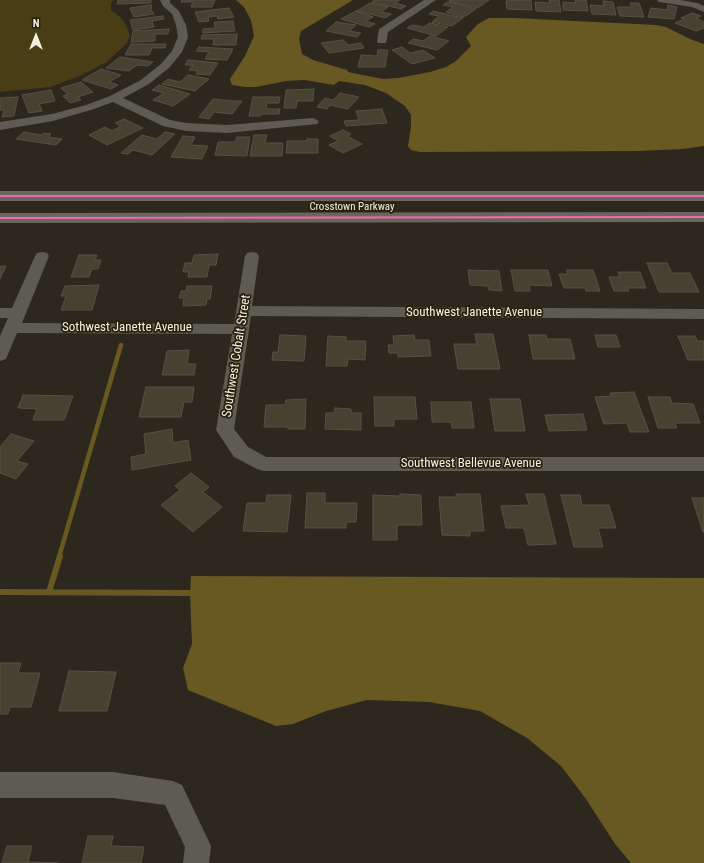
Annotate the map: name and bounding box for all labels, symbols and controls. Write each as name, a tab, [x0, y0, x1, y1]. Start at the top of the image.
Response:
north arrow	[16, 16, 56, 56]
text: N	[33, 17, 39, 30]
street label: Crosstown Parkway	[309, 200, 395, 214]
street label: Southwest Cobalt Street	[220, 294, 254, 418]
street label: Southwest Janette Avenue	[406, 305, 542, 321]
street label: Sothwest Janette Avenue	[62, 320, 192, 336]
street label: Southwest Bellevue Avenue	[401, 456, 541, 472]

